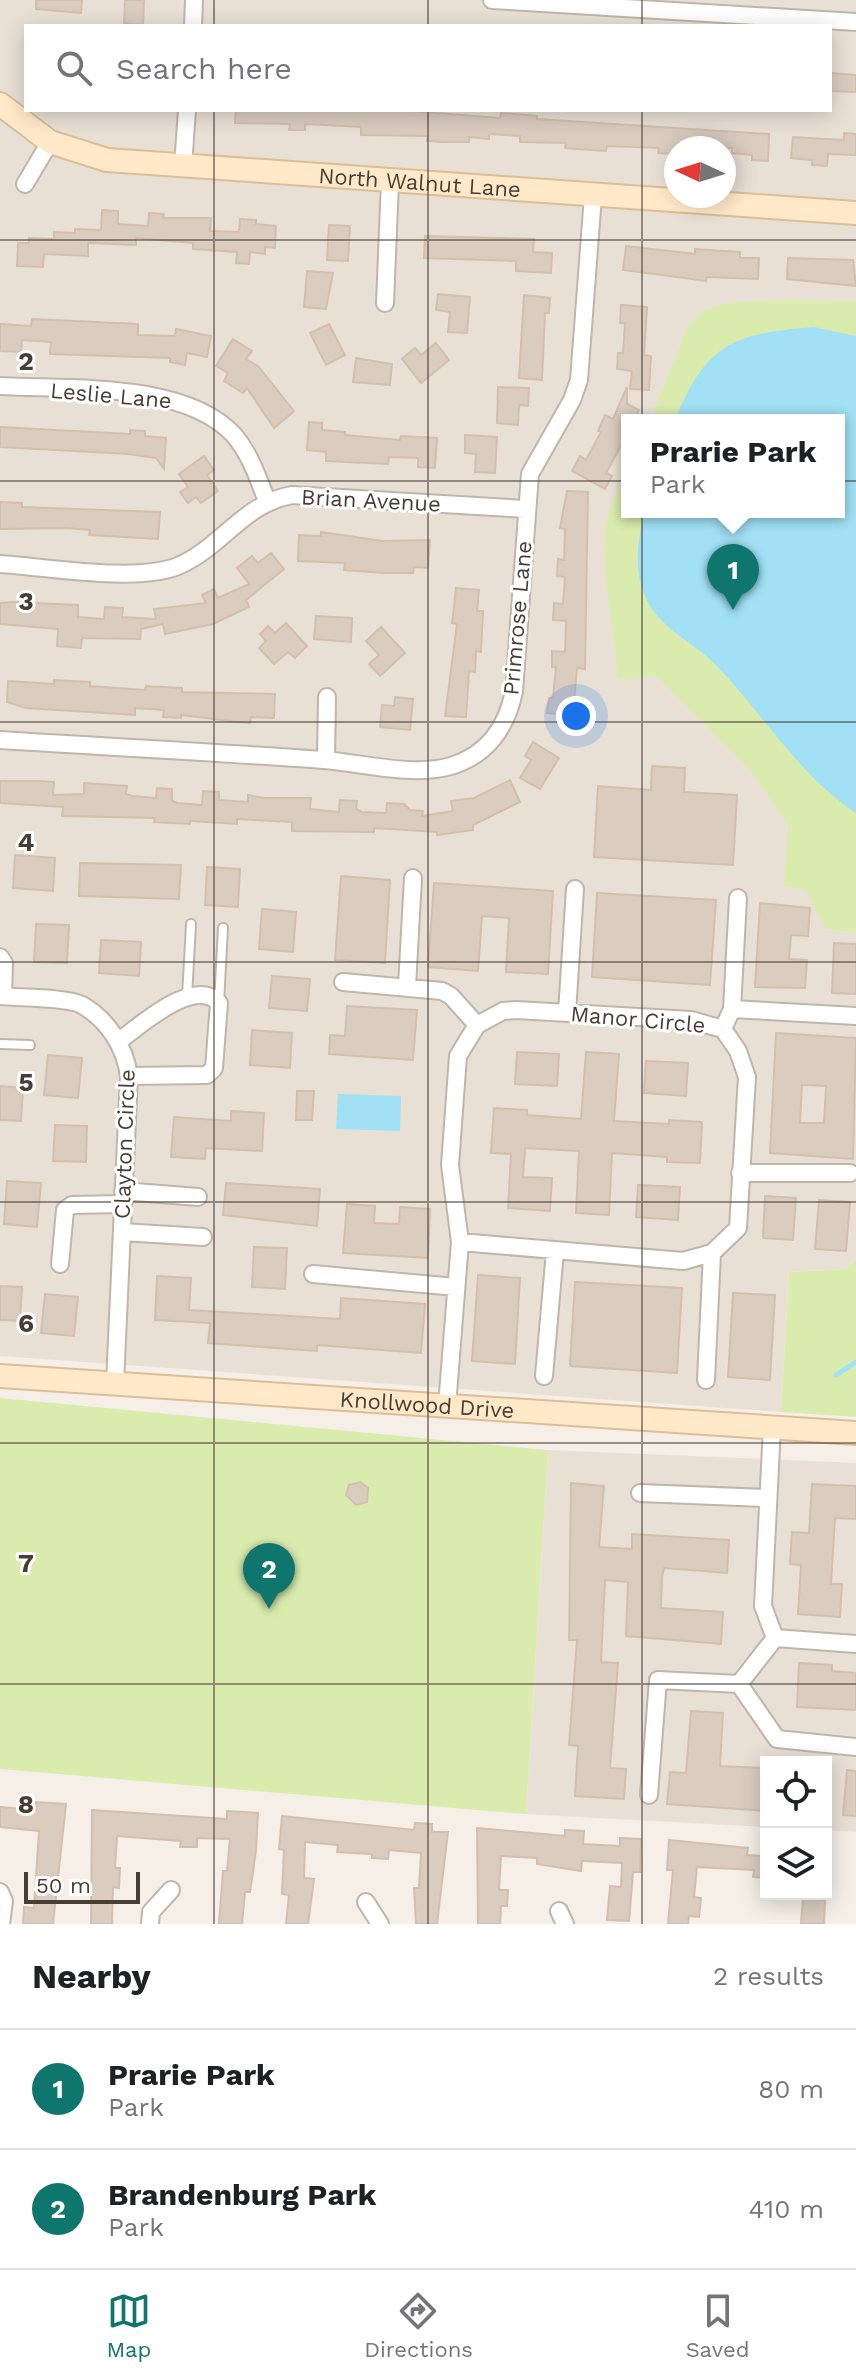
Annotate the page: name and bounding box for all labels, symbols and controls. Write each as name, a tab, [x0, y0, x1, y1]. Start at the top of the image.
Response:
search box	[24, 24, 832, 112]
icon: search	[52, 46, 96, 90]
text: Search here	[116, 51, 292, 86]
north arrow	[664, 136, 736, 208]
street label: North Walnut Lane	[318, 163, 522, 202]
text: 2	[18, 346, 34, 376]
street label: Leslie Lane	[49, 378, 173, 413]
popup	[621, 414, 845, 518]
text: Prarie Park	[650, 434, 816, 469]
text: Park	[650, 469, 706, 499]
street label: Brian Avenue	[301, 484, 441, 517]
street label: Primrose Lane	[498, 540, 537, 696]
pin: 1	[707, 544, 759, 610]
text: 3	[18, 586, 34, 616]
your location	[556, 696, 596, 736]
text: 4	[18, 827, 35, 857]
street label: Manor Circle	[570, 1001, 706, 1038]
text: 5	[18, 1067, 34, 1097]
street label: Clayton Circle	[109, 1069, 140, 1219]
text: 6	[18, 1308, 34, 1338]
street label: Knollwood Drive	[339, 1387, 515, 1423]
pin: 2	[243, 1543, 295, 1609]
text: 7	[18, 1548, 34, 1578]
map controls	[760, 1756, 832, 1900]
button: locate	[760, 1756, 832, 1828]
text: 8	[18, 1789, 34, 1819]
button: layers	[760, 1828, 832, 1900]
scale bar	[24, 1868, 140, 1904]
text: 50 m	[36, 1873, 91, 1898]
text: Nearby	[32, 1956, 151, 1996]
text: 2 results	[713, 1961, 824, 1991]
text: Prarie Park	[108, 2057, 275, 2092]
text: 1	[52, 2074, 64, 2104]
text: 80 m	[758, 2074, 824, 2104]
text: Park	[108, 2092, 164, 2122]
text: Brandenburg Park	[108, 2177, 376, 2212]
text: 2	[50, 2194, 66, 2224]
text: 410 m	[749, 2194, 824, 2224]
text: Park	[108, 2212, 164, 2242]
tab: Map	[106, 2289, 151, 2362]
tab: Directions	[364, 2289, 473, 2362]
tab: Saved	[686, 2289, 750, 2362]

